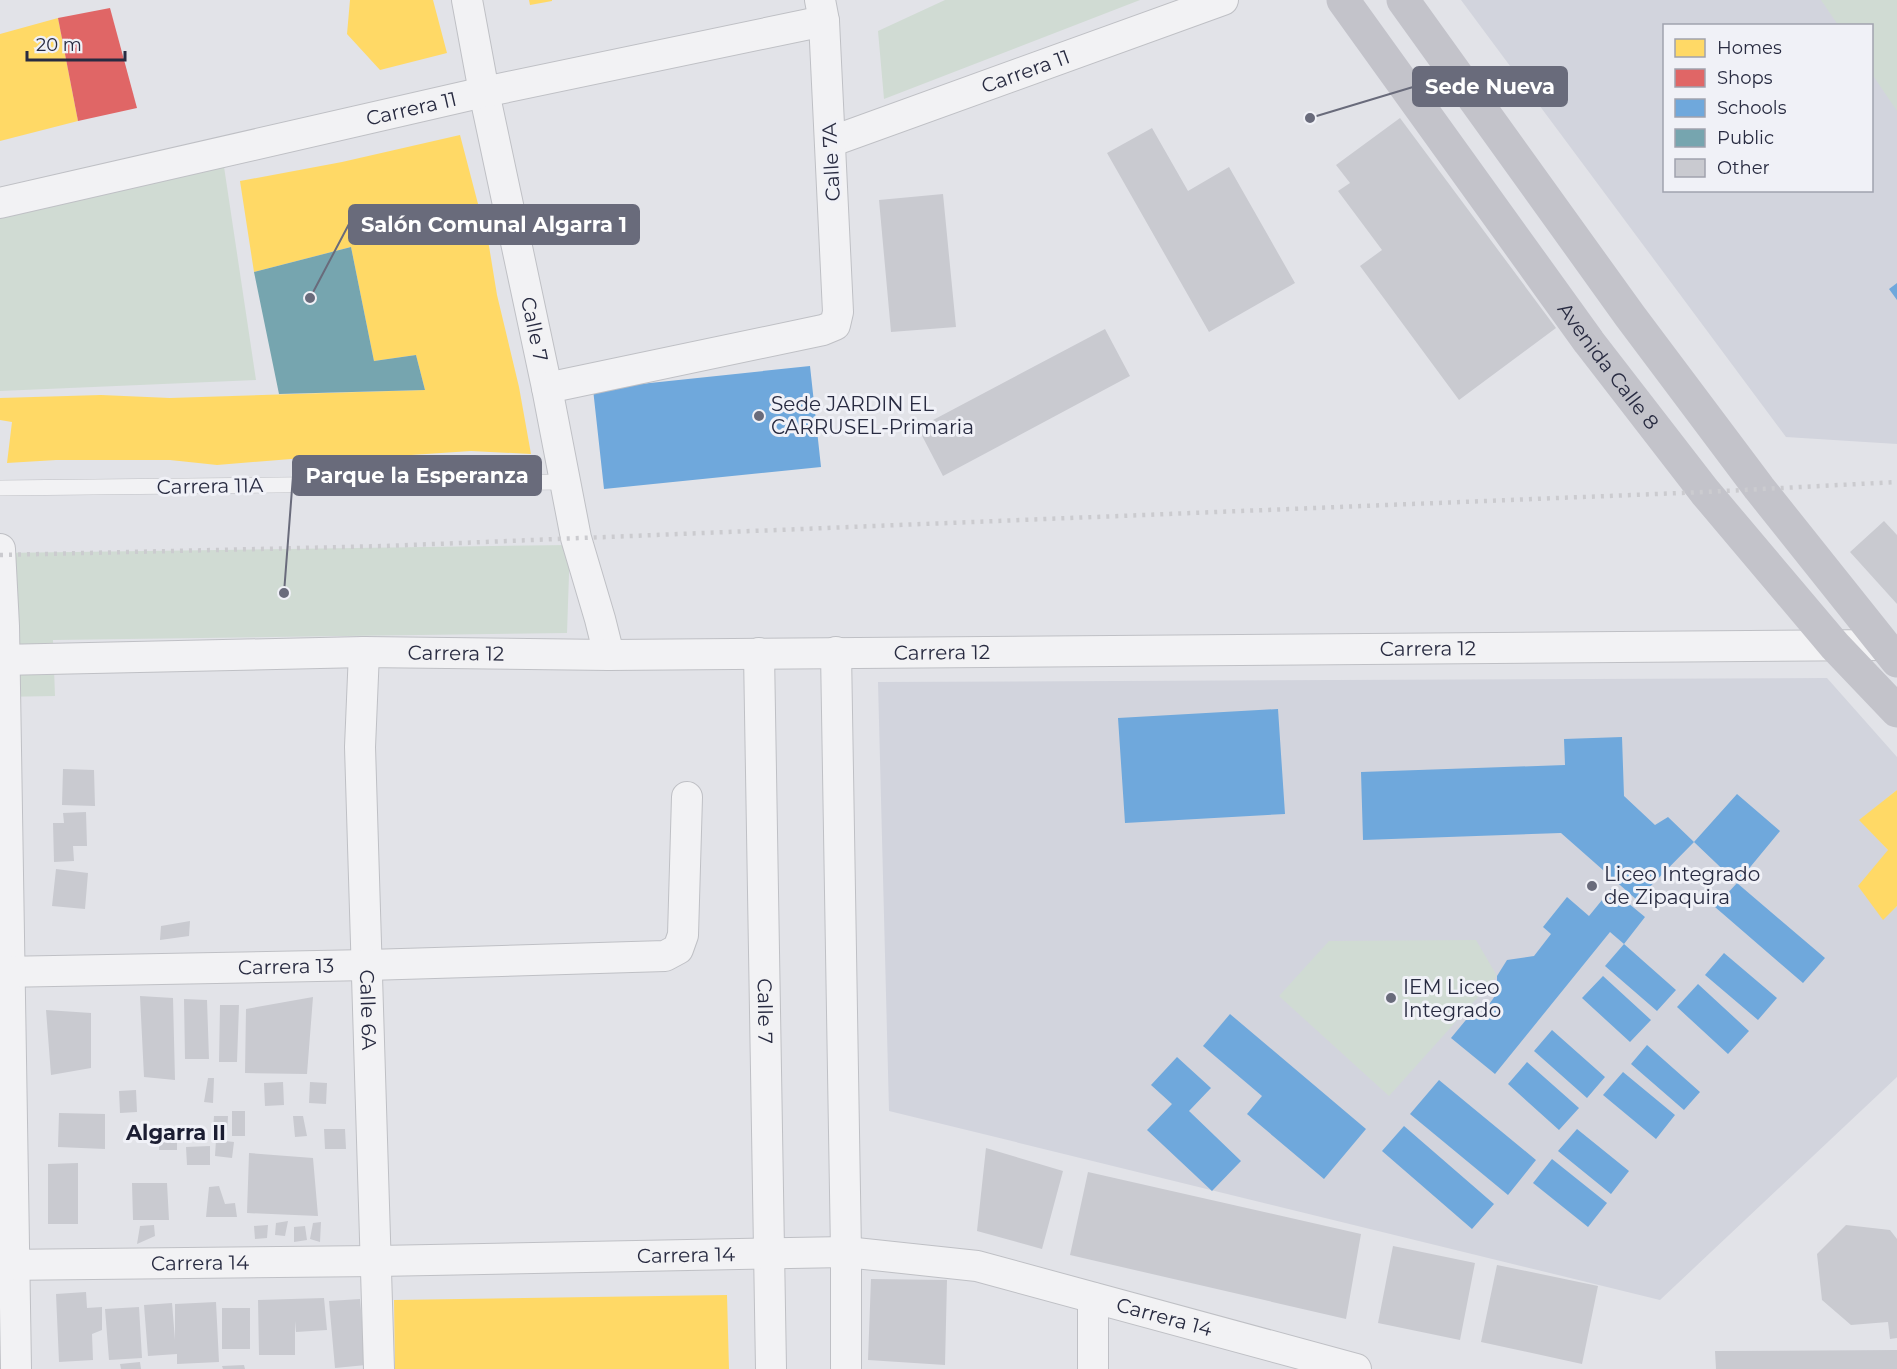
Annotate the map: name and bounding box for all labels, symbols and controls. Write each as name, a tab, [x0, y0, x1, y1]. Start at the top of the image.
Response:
scale bar	[27, 24, 124, 62]
legend	[1663, 24, 1873, 192]
text: 20 m	[36, 34, 82, 56]
text: Homes	[1717, 37, 1782, 59]
street label: Carrera 11	[978, 44, 1073, 98]
callout: Sede Nueva	[1413, 67, 1567, 106]
text: Shops	[1717, 67, 1773, 89]
text: Sede Nueva	[1425, 74, 1555, 99]
street label: Carrera 11	[364, 87, 459, 131]
text: Schools	[1717, 97, 1787, 119]
street label: Calle 7A	[817, 121, 845, 202]
text: Public	[1717, 127, 1774, 149]
text: Other	[1717, 157, 1770, 179]
callout: Salón Comunal Algarra 1	[349, 205, 639, 244]
text: Salón Comunal Algarra 1	[361, 212, 627, 237]
street label: Calle 7	[516, 294, 553, 364]
street label: Avenida Calle 8	[1553, 298, 1664, 434]
place label: Sede JARDIN EL CARRUSEL-Primaria	[771, 392, 974, 439]
marker: Sede JARDIN EL CARRUSEL-Primaria	[752, 409, 766, 423]
callout: Parque la Esperanza	[293, 456, 541, 495]
text: Parque la Esperanza	[305, 463, 529, 488]
street label: Carrera 11A	[157, 473, 264, 499]
street label: Carrera 12	[1380, 636, 1476, 661]
street label: Carrera 12	[894, 640, 990, 665]
street label: Carrera 12	[408, 641, 504, 666]
place label: Liceo Integrado de Zipaquira	[1604, 862, 1760, 909]
marker: Liceo Integrado de Zipaquira	[1585, 879, 1599, 893]
street label: Carrera 13	[238, 954, 334, 979]
street label: Calle 6A	[355, 969, 381, 1051]
place label: IEM Liceo Integrado	[1403, 975, 1501, 1022]
street label: Calle 7	[752, 978, 778, 1044]
marker: IEM Liceo Integrado	[1384, 991, 1398, 1005]
district label: Algarra II	[125, 1120, 226, 1145]
street label: Carrera 14	[637, 1242, 735, 1268]
street label: Carrera 14	[151, 1250, 249, 1275]
street label: Carrera 14	[1114, 1292, 1215, 1341]

